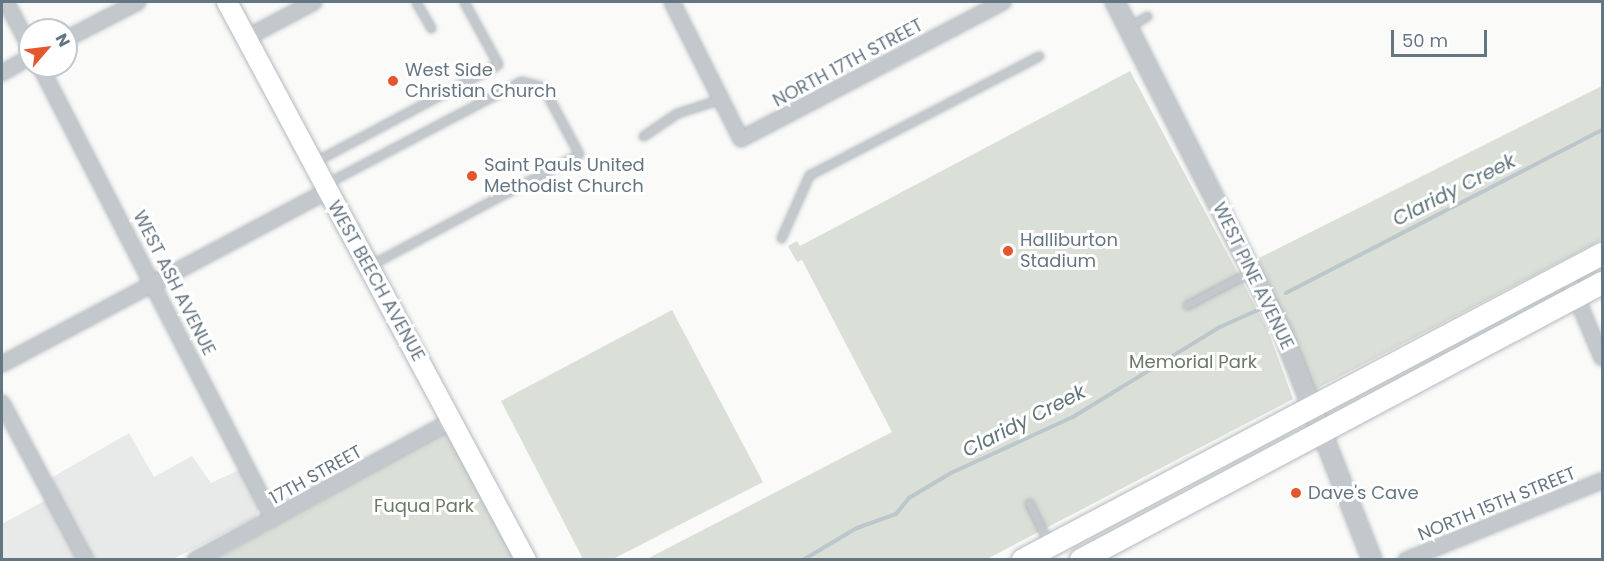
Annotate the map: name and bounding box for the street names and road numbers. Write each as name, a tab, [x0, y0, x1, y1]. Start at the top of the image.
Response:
street label: NORTH 17TH STREET	[769, 14, 927, 112]
street label: WEST BEECH AVENUE	[323, 197, 429, 365]
street label: WEST PINE AVENUE	[1208, 199, 1298, 353]
street label: WEST ASH AVENUE	[128, 207, 220, 359]
street label: 17TH STREET	[266, 441, 366, 509]
street label: NORTH 15TH STREET	[1415, 462, 1579, 546]

